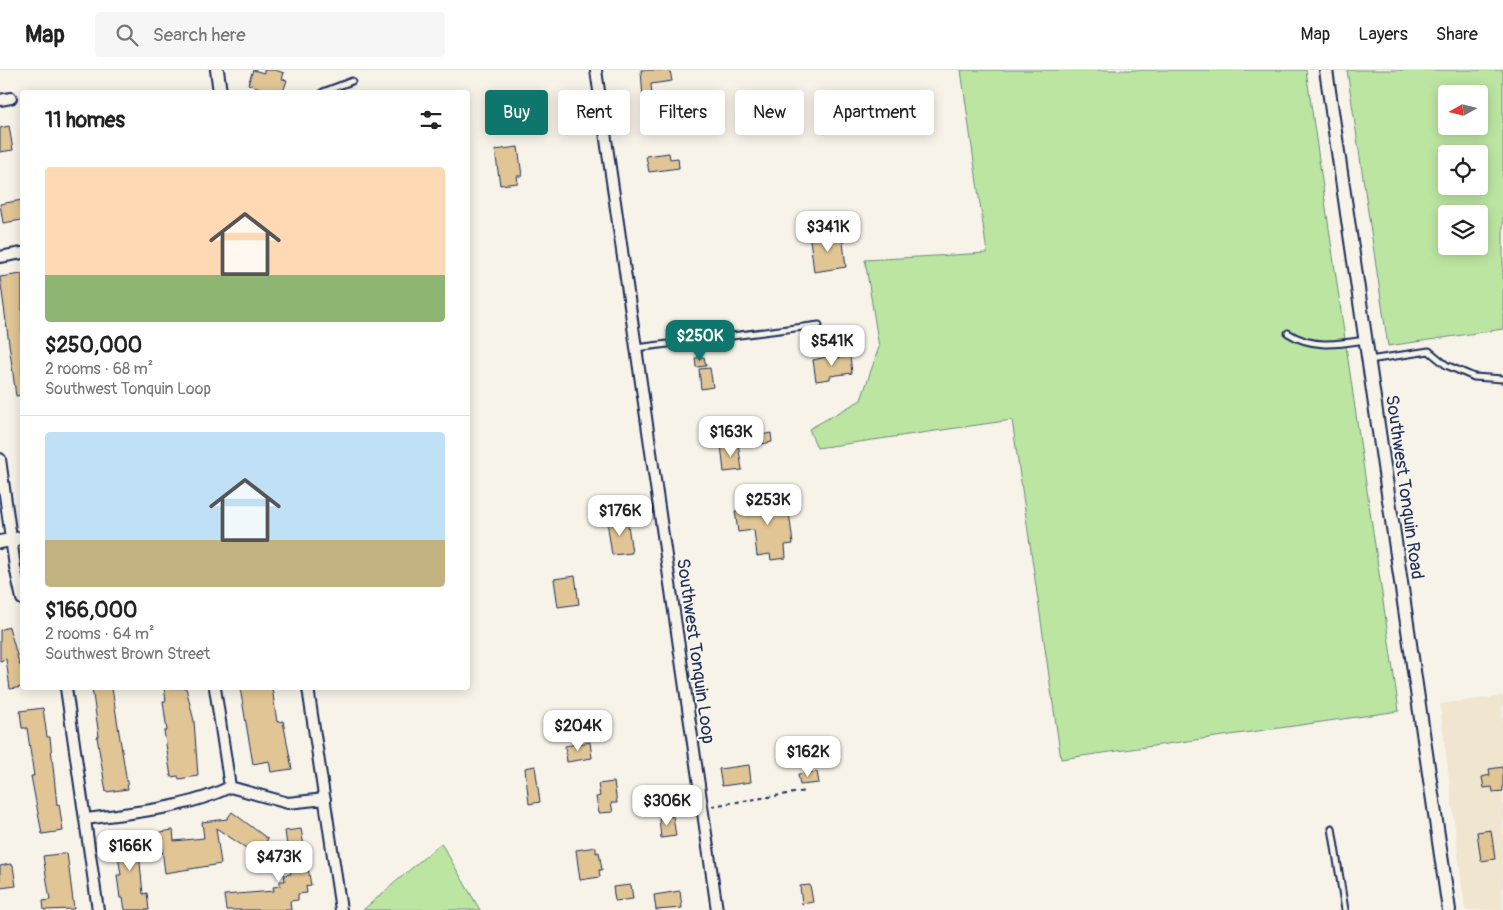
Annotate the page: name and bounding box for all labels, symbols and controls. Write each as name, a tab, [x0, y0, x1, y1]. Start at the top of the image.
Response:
search box	[95, 12, 445, 57]
text: Map	[25, 20, 65, 49]
icon: search	[113, 21, 141, 49]
text: Search here	[153, 23, 246, 47]
text: Map	[1301, 23, 1330, 46]
text: Layers	[1358, 23, 1408, 46]
text: Share	[1436, 23, 1478, 46]
north arrow	[1438, 85, 1488, 135]
map controls	[1438, 85, 1488, 255]
chip: Buy	[485, 90, 548, 135]
chip: Rent	[558, 90, 630, 135]
chip: Filters	[640, 90, 725, 135]
chip: New	[735, 90, 804, 135]
chip: Apartment	[814, 90, 934, 135]
icon: filters	[417, 106, 445, 134]
text: 11 homes	[45, 107, 125, 134]
button: locate	[1438, 145, 1488, 195]
icon: home	[200, 199, 290, 289]
button: layers	[1438, 205, 1488, 255]
pin: $341K	[793, 210, 863, 253]
text: $341K	[807, 217, 849, 237]
pin: $250K	[665, 320, 735, 362]
pin: $541K	[797, 324, 867, 367]
text: $250K	[677, 326, 723, 346]
text: $541K	[811, 331, 853, 351]
text: $250,000	[45, 332, 142, 359]
text: 2 rooms · 68 m²	[45, 359, 153, 379]
text: Southwest Tonquin Loop	[45, 379, 211, 399]
street label: Southwest Tonquin Road	[1380, 393, 1429, 581]
pin: $163K	[696, 416, 766, 458]
text: $163K	[710, 422, 752, 442]
icon: home	[200, 465, 290, 555]
pin: $253K	[733, 484, 803, 526]
text: $253K	[746, 490, 790, 510]
pin: $176K	[585, 494, 655, 537]
text: $176K	[599, 501, 641, 521]
street label: Southwest Tonquin Loop	[671, 557, 720, 745]
text: $166,000	[45, 597, 137, 624]
text: 2 rooms · 64 m²	[45, 624, 155, 644]
text: Southwest Brown Street	[45, 644, 210, 664]
pin: $204K	[543, 710, 613, 752]
text: $204K	[554, 716, 602, 736]
pin: $162K	[773, 736, 843, 778]
text: $162K	[787, 742, 829, 762]
pin: $306K	[632, 784, 702, 827]
text: $306K	[643, 791, 691, 811]
pin: $166K	[95, 830, 165, 872]
text: $166K	[108, 836, 152, 856]
pin: $473K	[244, 840, 314, 883]
text: $473K	[257, 847, 302, 867]

